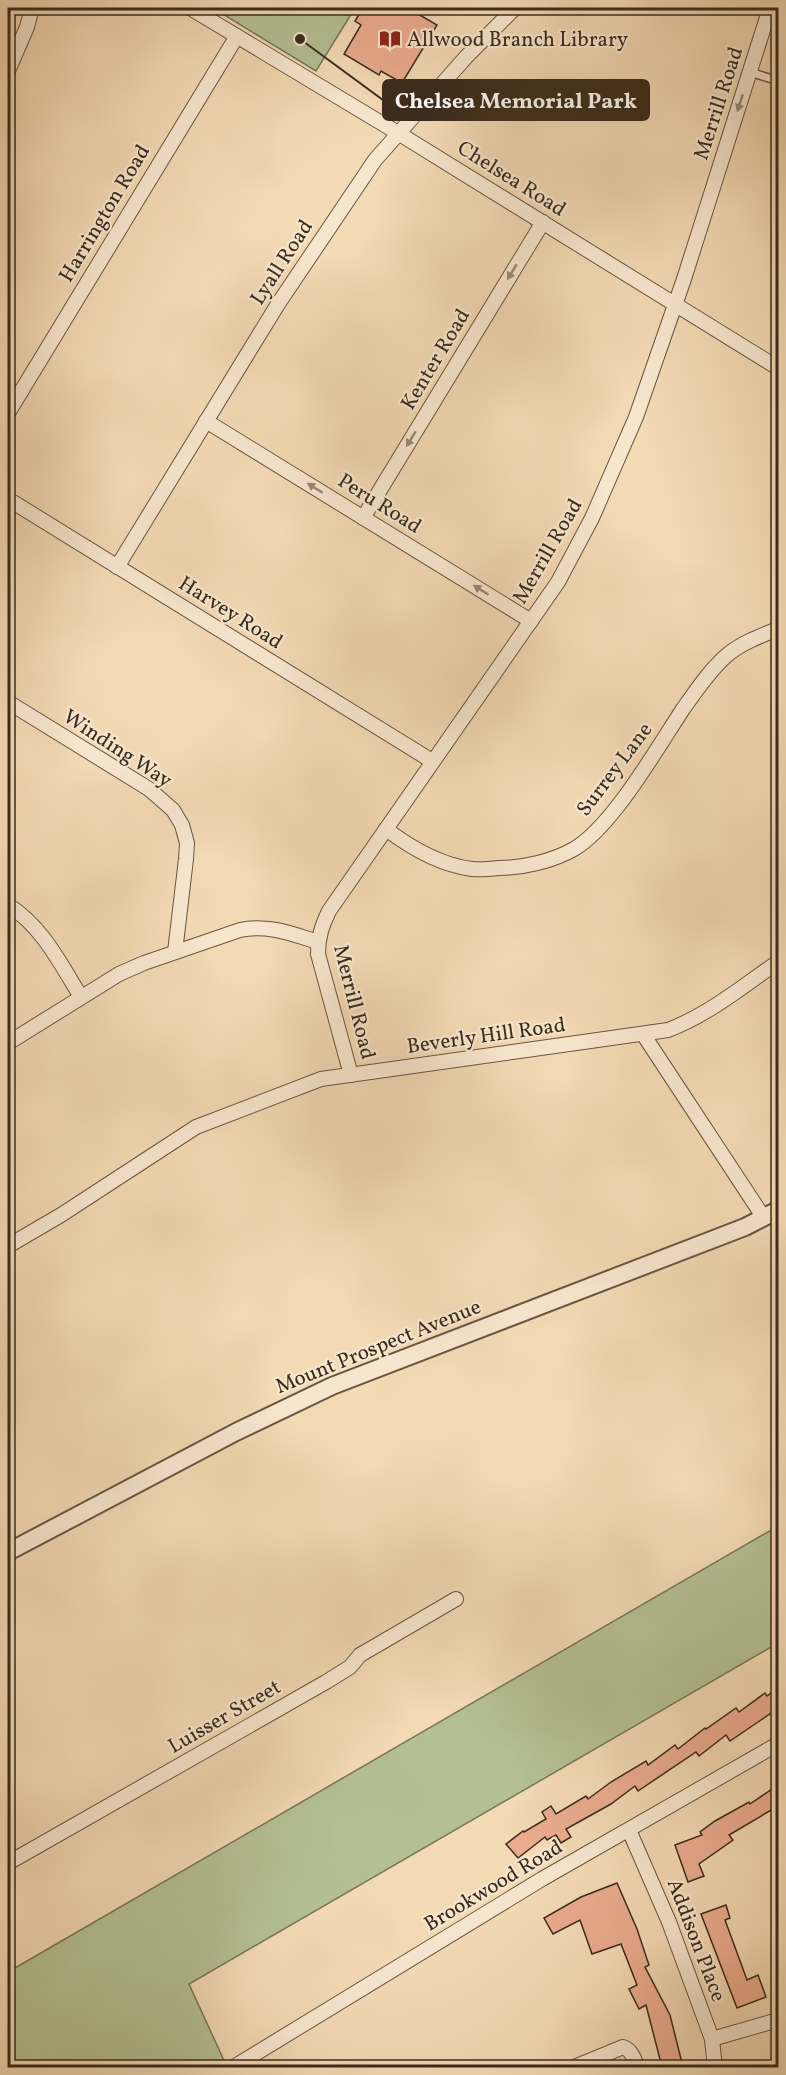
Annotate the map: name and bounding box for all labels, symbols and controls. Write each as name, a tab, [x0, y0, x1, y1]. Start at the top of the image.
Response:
place label: Allwood Branch Library	[407, 26, 629, 55]
library icon: Allwood Branch Library	[378, 27, 402, 51]
street label: Merrill Road	[688, 43, 751, 164]
callout: Chelsea Memorial Park	[383, 80, 649, 120]
text: Chelsea Memorial Park	[395, 87, 637, 118]
one-way arrow	[735, 94, 744, 112]
street label: Chelsea Road	[451, 134, 571, 224]
street label: Harrington Road	[53, 139, 158, 288]
street label: Lyall Road	[244, 215, 321, 311]
one-way arrow	[507, 264, 518, 280]
street label: Kenter Road	[395, 304, 478, 416]
one-way arrow	[406, 431, 416, 448]
street label: Peru Road	[332, 467, 427, 541]
one-way arrow	[307, 483, 323, 494]
street label: Merrill Road	[506, 494, 590, 610]
street label: Harvey Road	[172, 570, 288, 657]
one-way arrow	[473, 585, 489, 596]
street label: Winding Way	[57, 703, 178, 796]
street label: Surrey Lane	[570, 717, 660, 823]
street label: Merrill Road	[325, 942, 382, 1063]
street label: Beverly Hill Road	[405, 1011, 567, 1062]
street label: Mount Prospect Avenue	[272, 1293, 486, 1402]
street label: Luisser Street	[163, 1673, 287, 1761]
street label: Brookwood Road	[419, 1833, 569, 1939]
street label: Addison Place	[659, 1875, 732, 2006]

